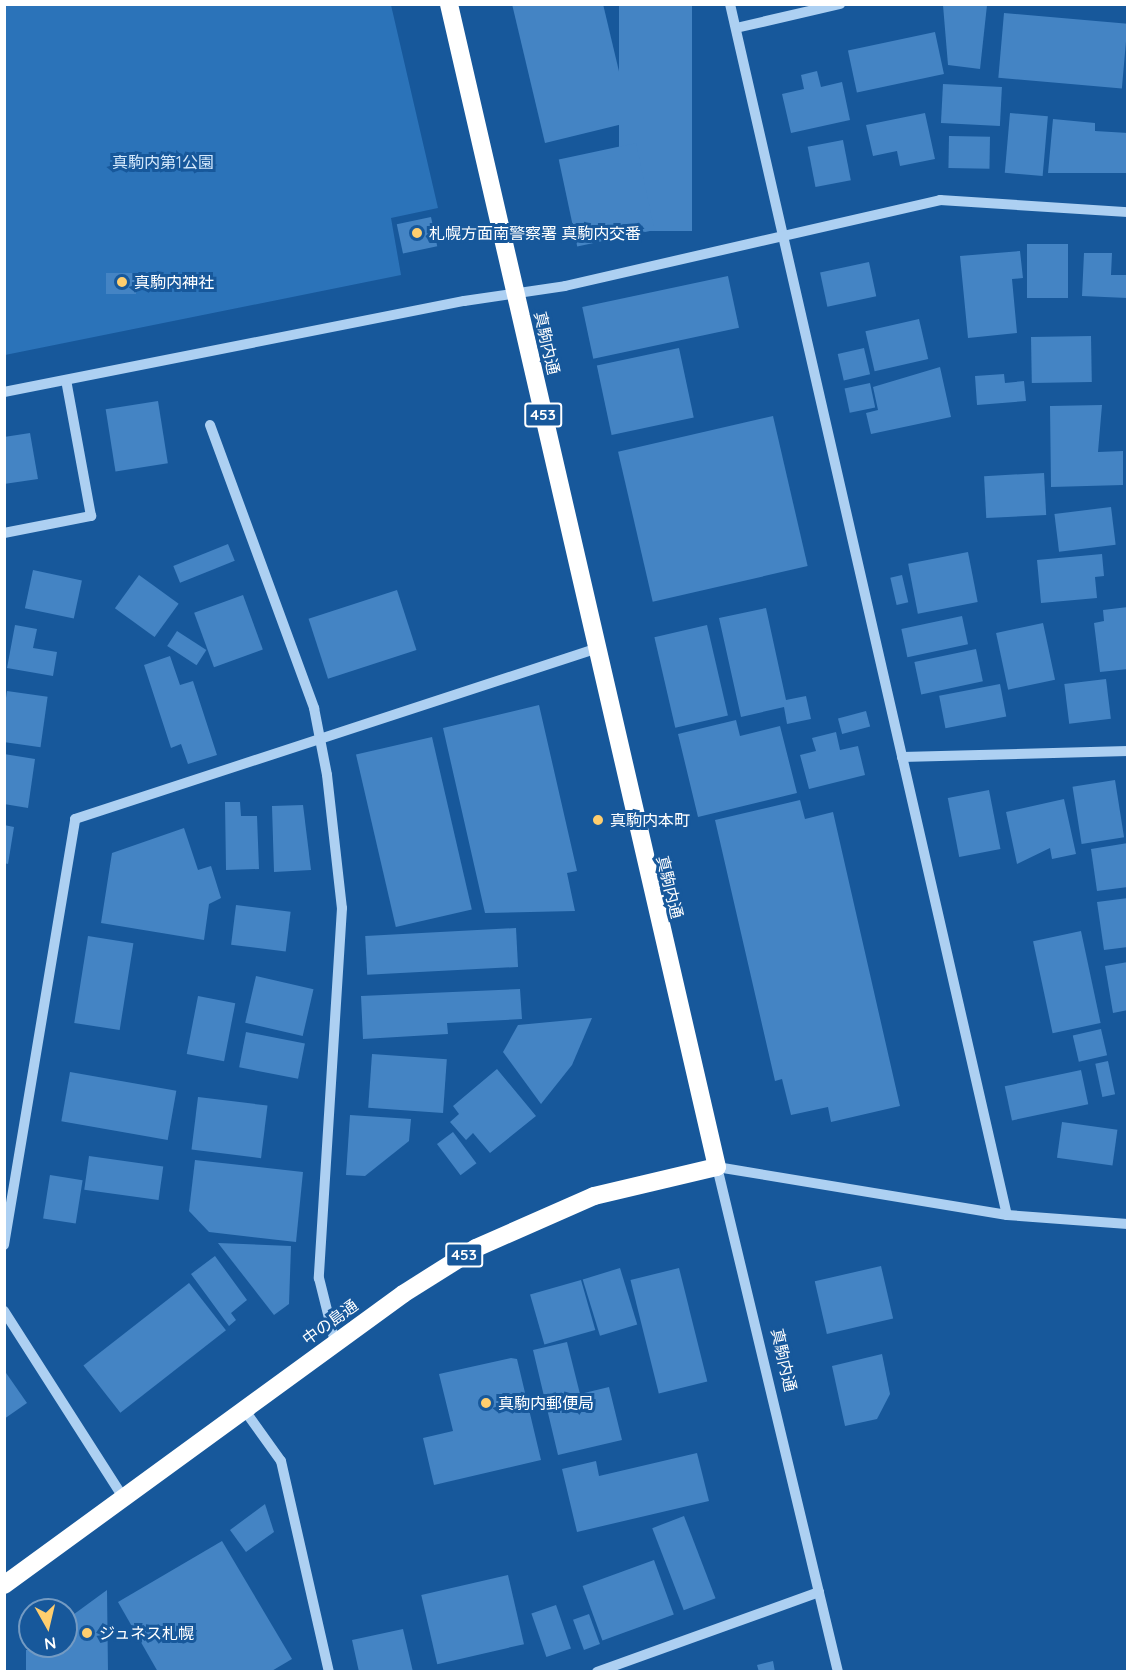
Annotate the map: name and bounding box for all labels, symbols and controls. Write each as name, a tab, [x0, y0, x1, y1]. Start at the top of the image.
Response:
park label: 真駒内第1公園	[112, 152, 214, 172]
place label: 札幌方面南警察署 真駒内交番	[429, 223, 641, 243]
marker: 札幌方面南警察署 真駒内交番	[410, 226, 424, 240]
place label: 真駒内神社	[134, 272, 214, 292]
marker: 真駒内神社	[115, 275, 129, 289]
street label: 真駒内通	[530, 310, 564, 376]
road number: 453	[524, 403, 562, 427]
place label: 真駒内本町	[610, 810, 690, 830]
marker: 真駒内本町	[591, 813, 605, 827]
street label: 真駒内通	[653, 854, 687, 920]
road number: 453	[444, 1243, 484, 1267]
street label: 中の島通	[298, 1295, 362, 1349]
street label: 真駒内通	[767, 1327, 801, 1393]
place label: 真駒内郵便局	[498, 1393, 594, 1413]
marker: 真駒内郵便局	[479, 1396, 493, 1410]
north arrow	[18, 1598, 78, 1658]
place label: ジュネス札幌	[99, 1623, 195, 1643]
marker: ジュネス札幌	[80, 1626, 94, 1640]
text: N	[43, 1633, 57, 1655]

